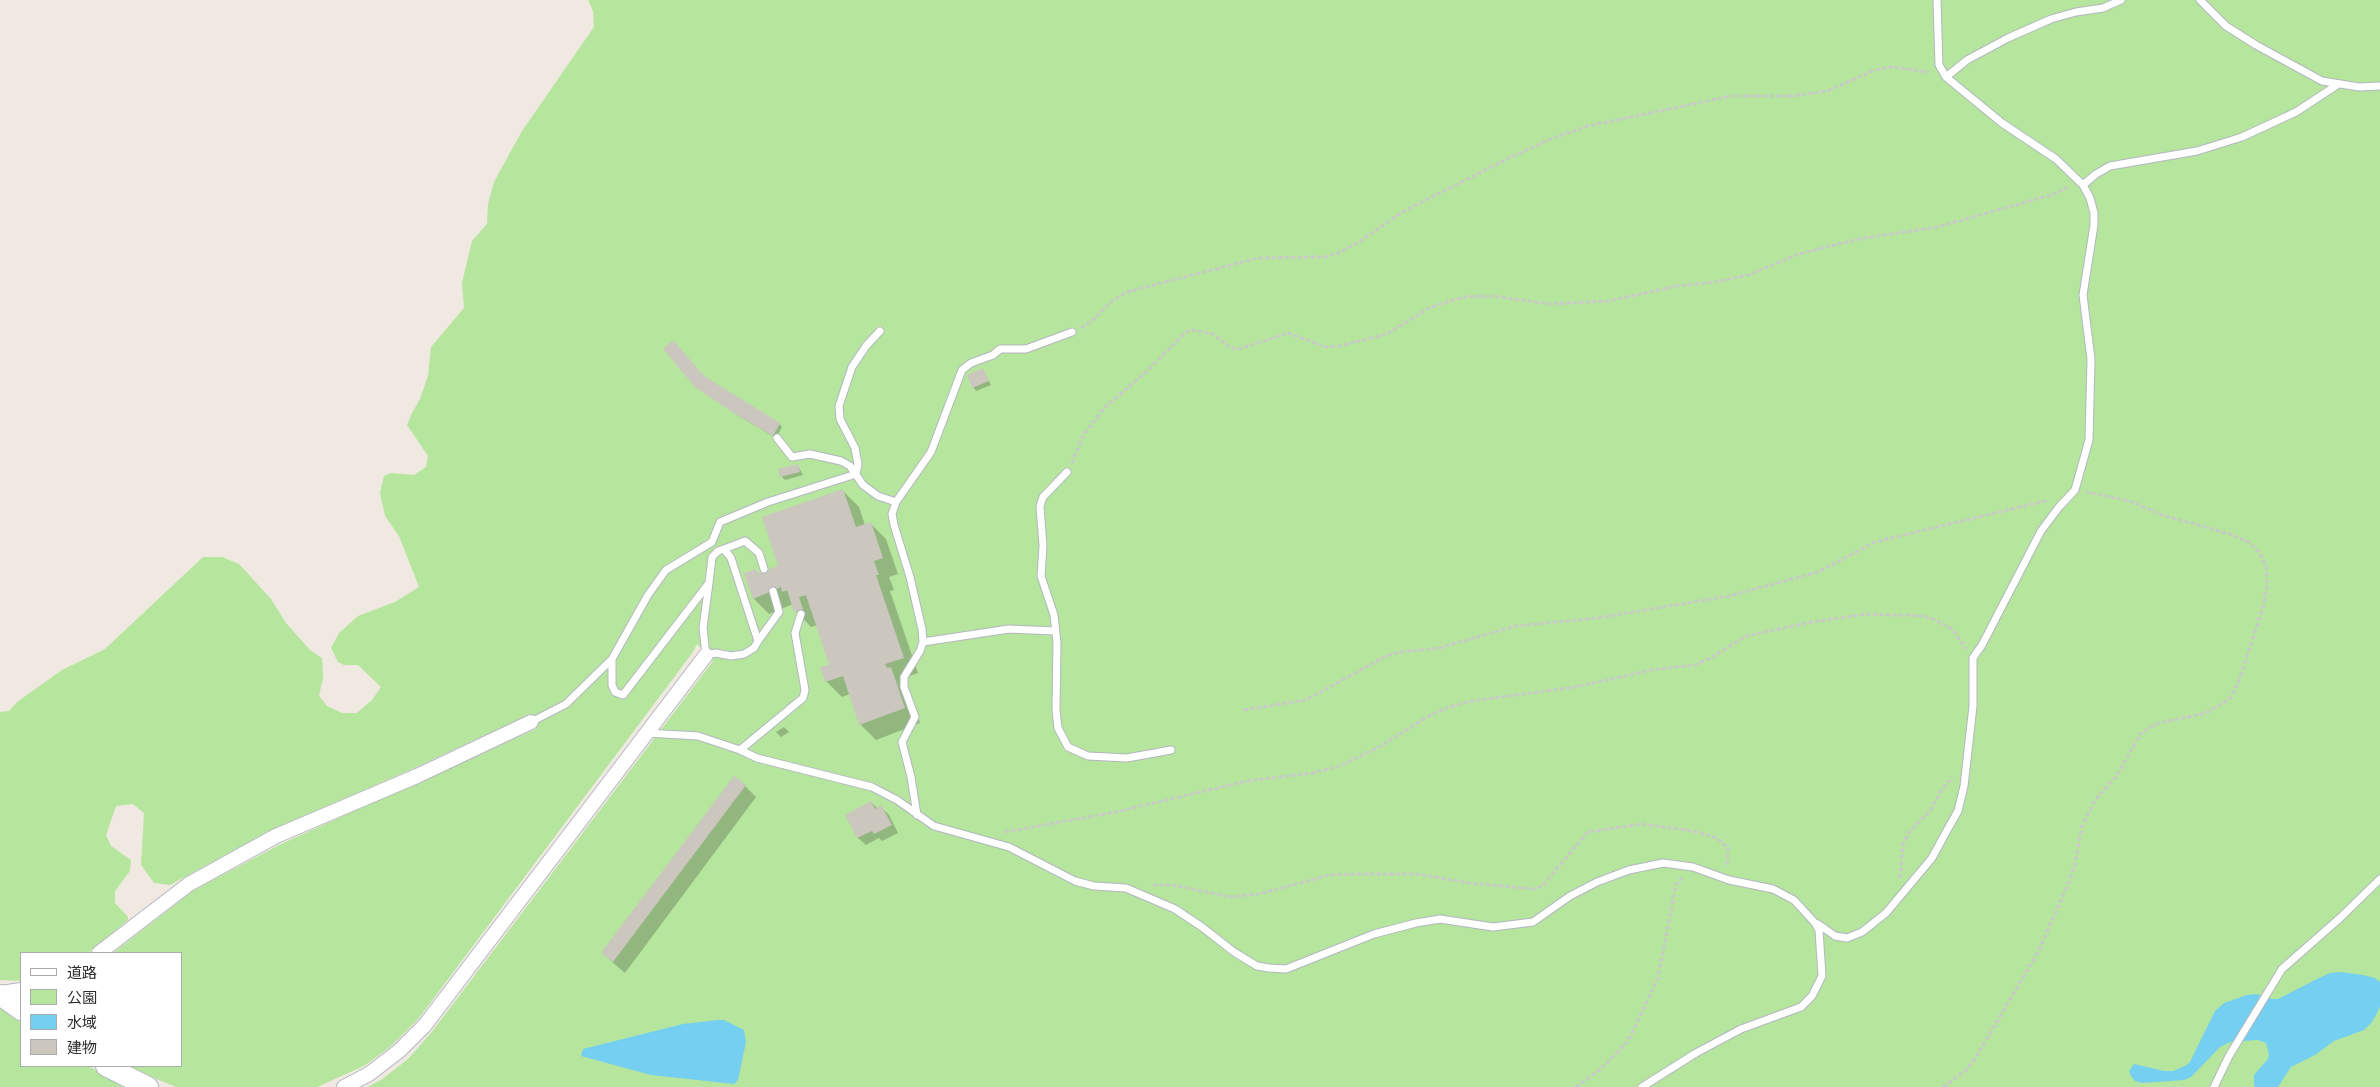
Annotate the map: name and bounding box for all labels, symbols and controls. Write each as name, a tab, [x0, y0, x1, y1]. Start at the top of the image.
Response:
legend	[20, 952, 182, 1067]
text: 道路	[67, 963, 97, 982]
text: 公園	[67, 988, 97, 1007]
text: 水域	[67, 1013, 97, 1032]
text: 建物	[67, 1038, 97, 1057]

